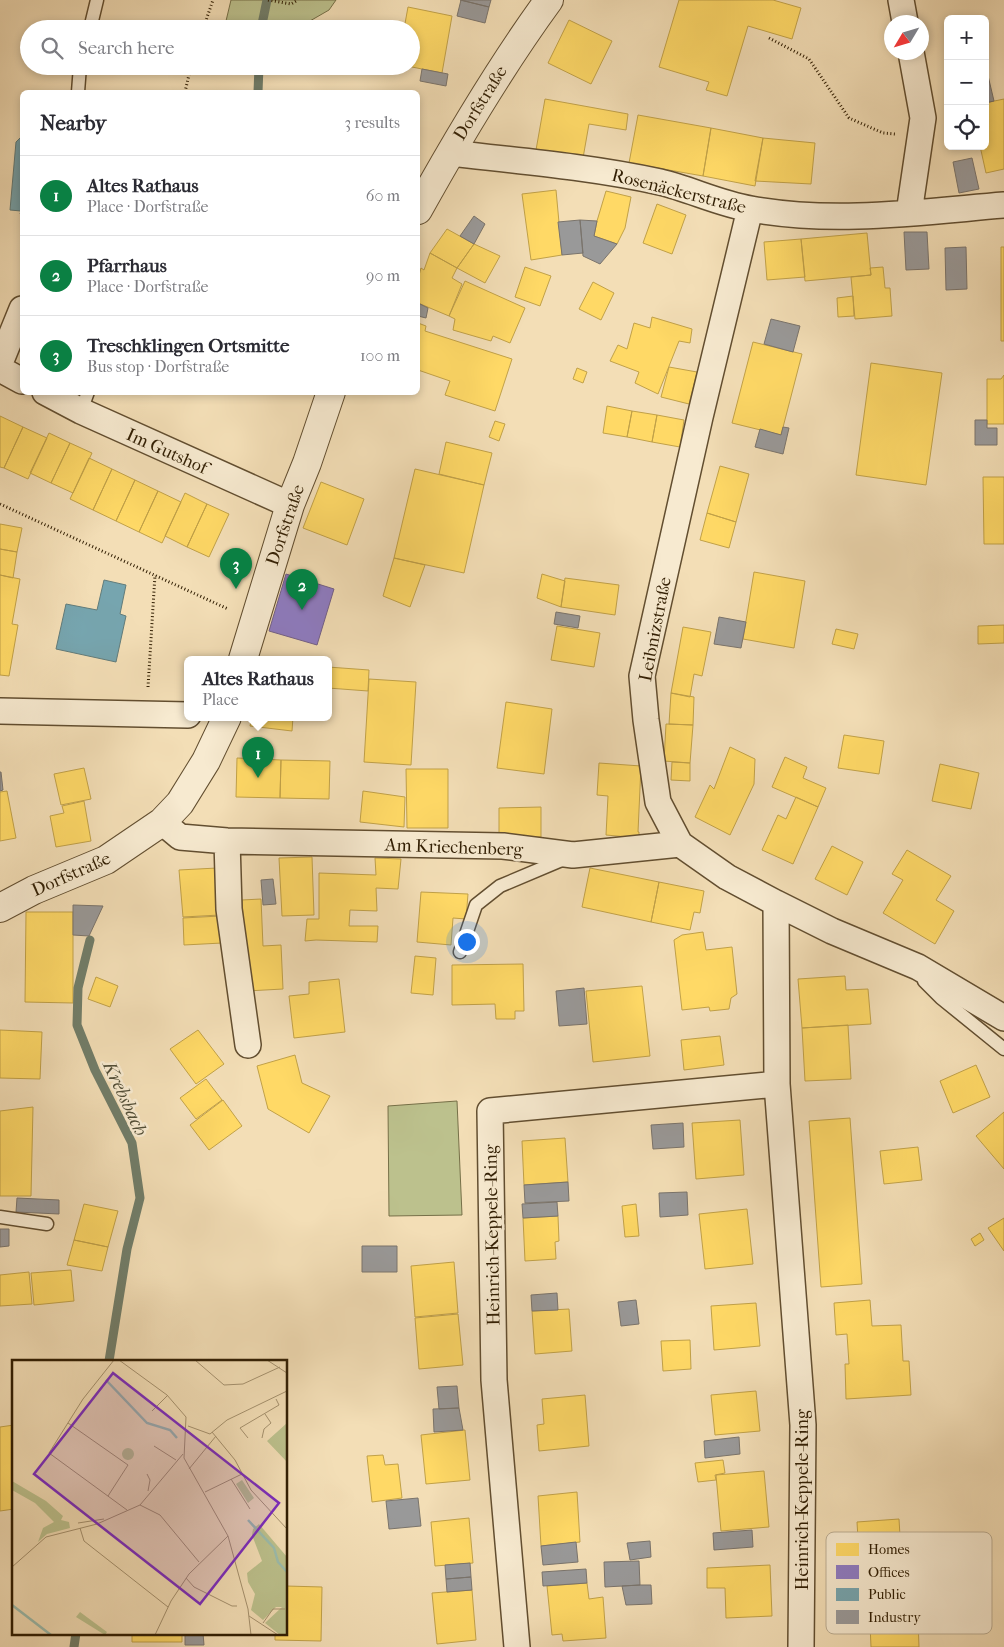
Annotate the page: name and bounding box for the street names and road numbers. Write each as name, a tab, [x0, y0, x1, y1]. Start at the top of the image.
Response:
street label: Dorfstraße	[449, 62, 512, 145]
street label: Rosenäckerstraße	[610, 165, 748, 218]
street label: Im Gutshof	[123, 424, 214, 480]
street label: Dorfstraße	[262, 482, 309, 568]
street label: Leibnizstraße	[635, 575, 676, 683]
street label: Am Kriechenberg	[384, 835, 524, 860]
street label: Dorfstraße	[28, 848, 114, 901]
street label: Heinrich-Keppele-Ring	[480, 1144, 505, 1326]
street label: Heinrich-Keppele-Ring	[792, 1409, 813, 1591]

